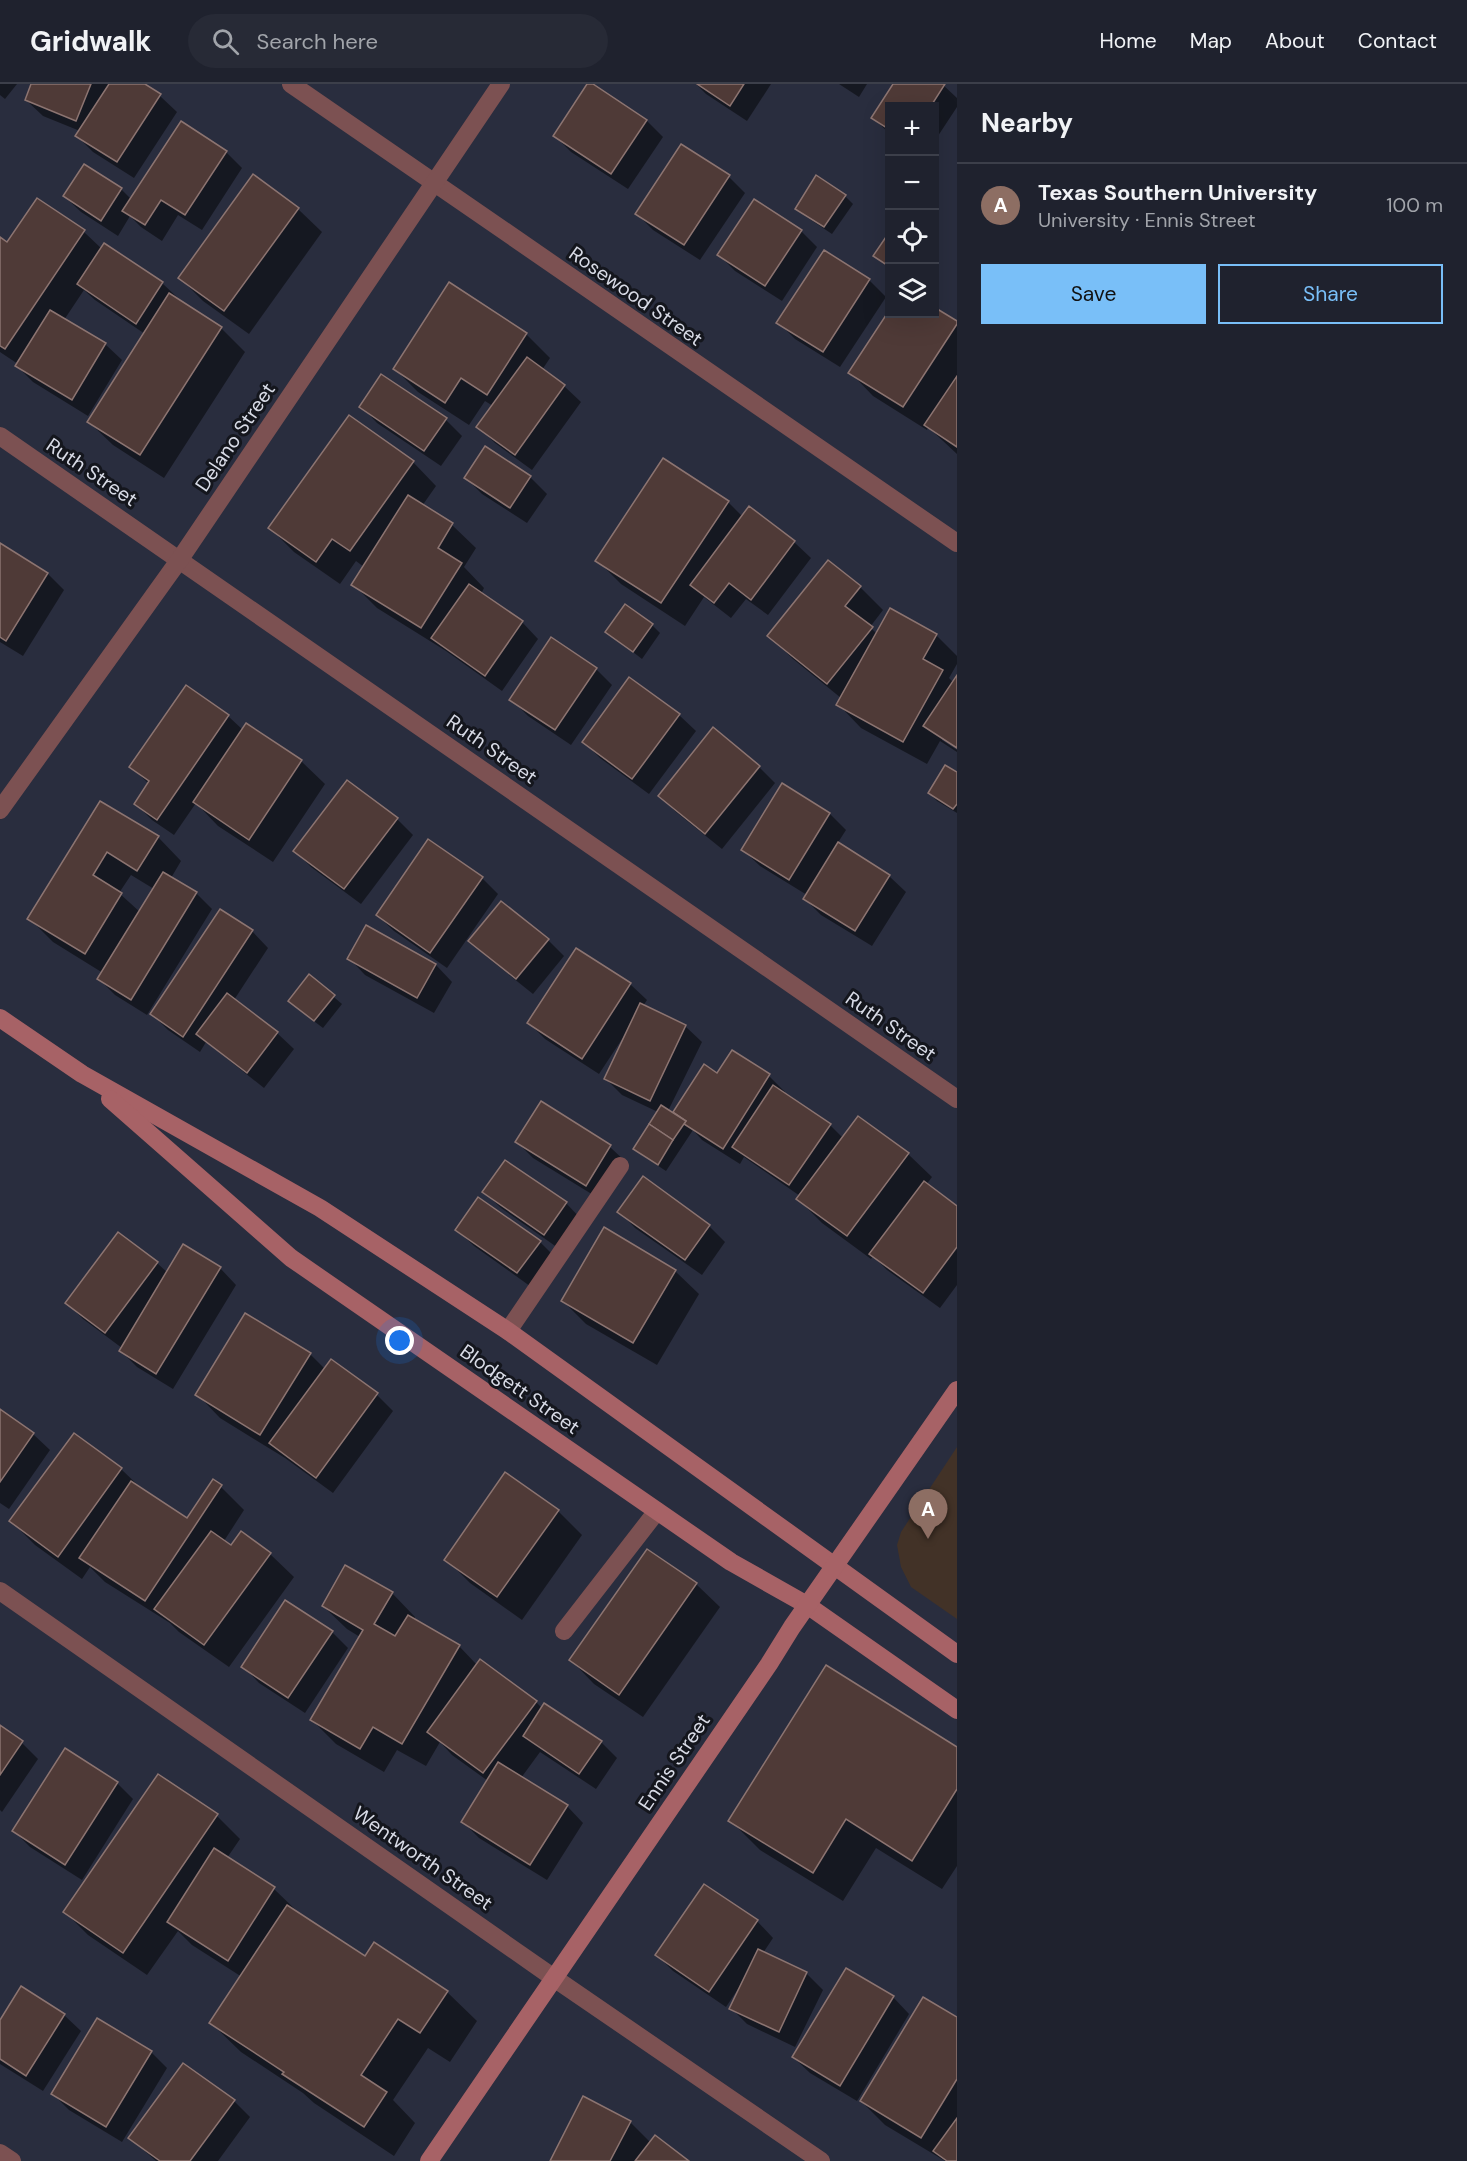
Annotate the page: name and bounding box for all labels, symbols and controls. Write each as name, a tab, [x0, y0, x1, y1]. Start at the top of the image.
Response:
search box	[188, 14, 608, 68]
text: Gridwalk	[30, 23, 152, 60]
icon: search	[209, 25, 242, 58]
text: Search here	[257, 27, 378, 56]
text: Home	[1099, 27, 1157, 55]
text: Map	[1190, 27, 1232, 55]
text: About	[1265, 27, 1325, 55]
text: Contact	[1358, 27, 1437, 55]
map controls	[885, 102, 939, 318]
button: +	[885, 102, 939, 156]
text: Nearby	[981, 106, 1073, 140]
button: −	[885, 156, 939, 210]
text: Texas Southern University	[1038, 178, 1317, 207]
text: A	[993, 192, 1008, 218]
text: 100 m	[1386, 192, 1443, 218]
text: University · Ennis Street	[1038, 207, 1256, 233]
button: locate	[885, 210, 939, 264]
street label: Rosewood Street	[564, 240, 708, 352]
button: layers	[885, 264, 939, 318]
button: Save	[981, 264, 1206, 324]
button: Share	[1218, 264, 1443, 324]
street label: Delano Street	[189, 377, 281, 496]
street label: Ruth Street	[41, 432, 143, 512]
street label: Ruth Street	[442, 708, 542, 790]
street label: Ruth Street	[841, 985, 941, 1067]
your location	[385, 1326, 414, 1355]
street label: Blodgett Street	[455, 1338, 585, 1440]
pin: A	[908, 1490, 948, 1539]
street label: Ennis Street	[632, 1709, 716, 1815]
street label: Wentworth Street	[348, 1800, 498, 1916]

